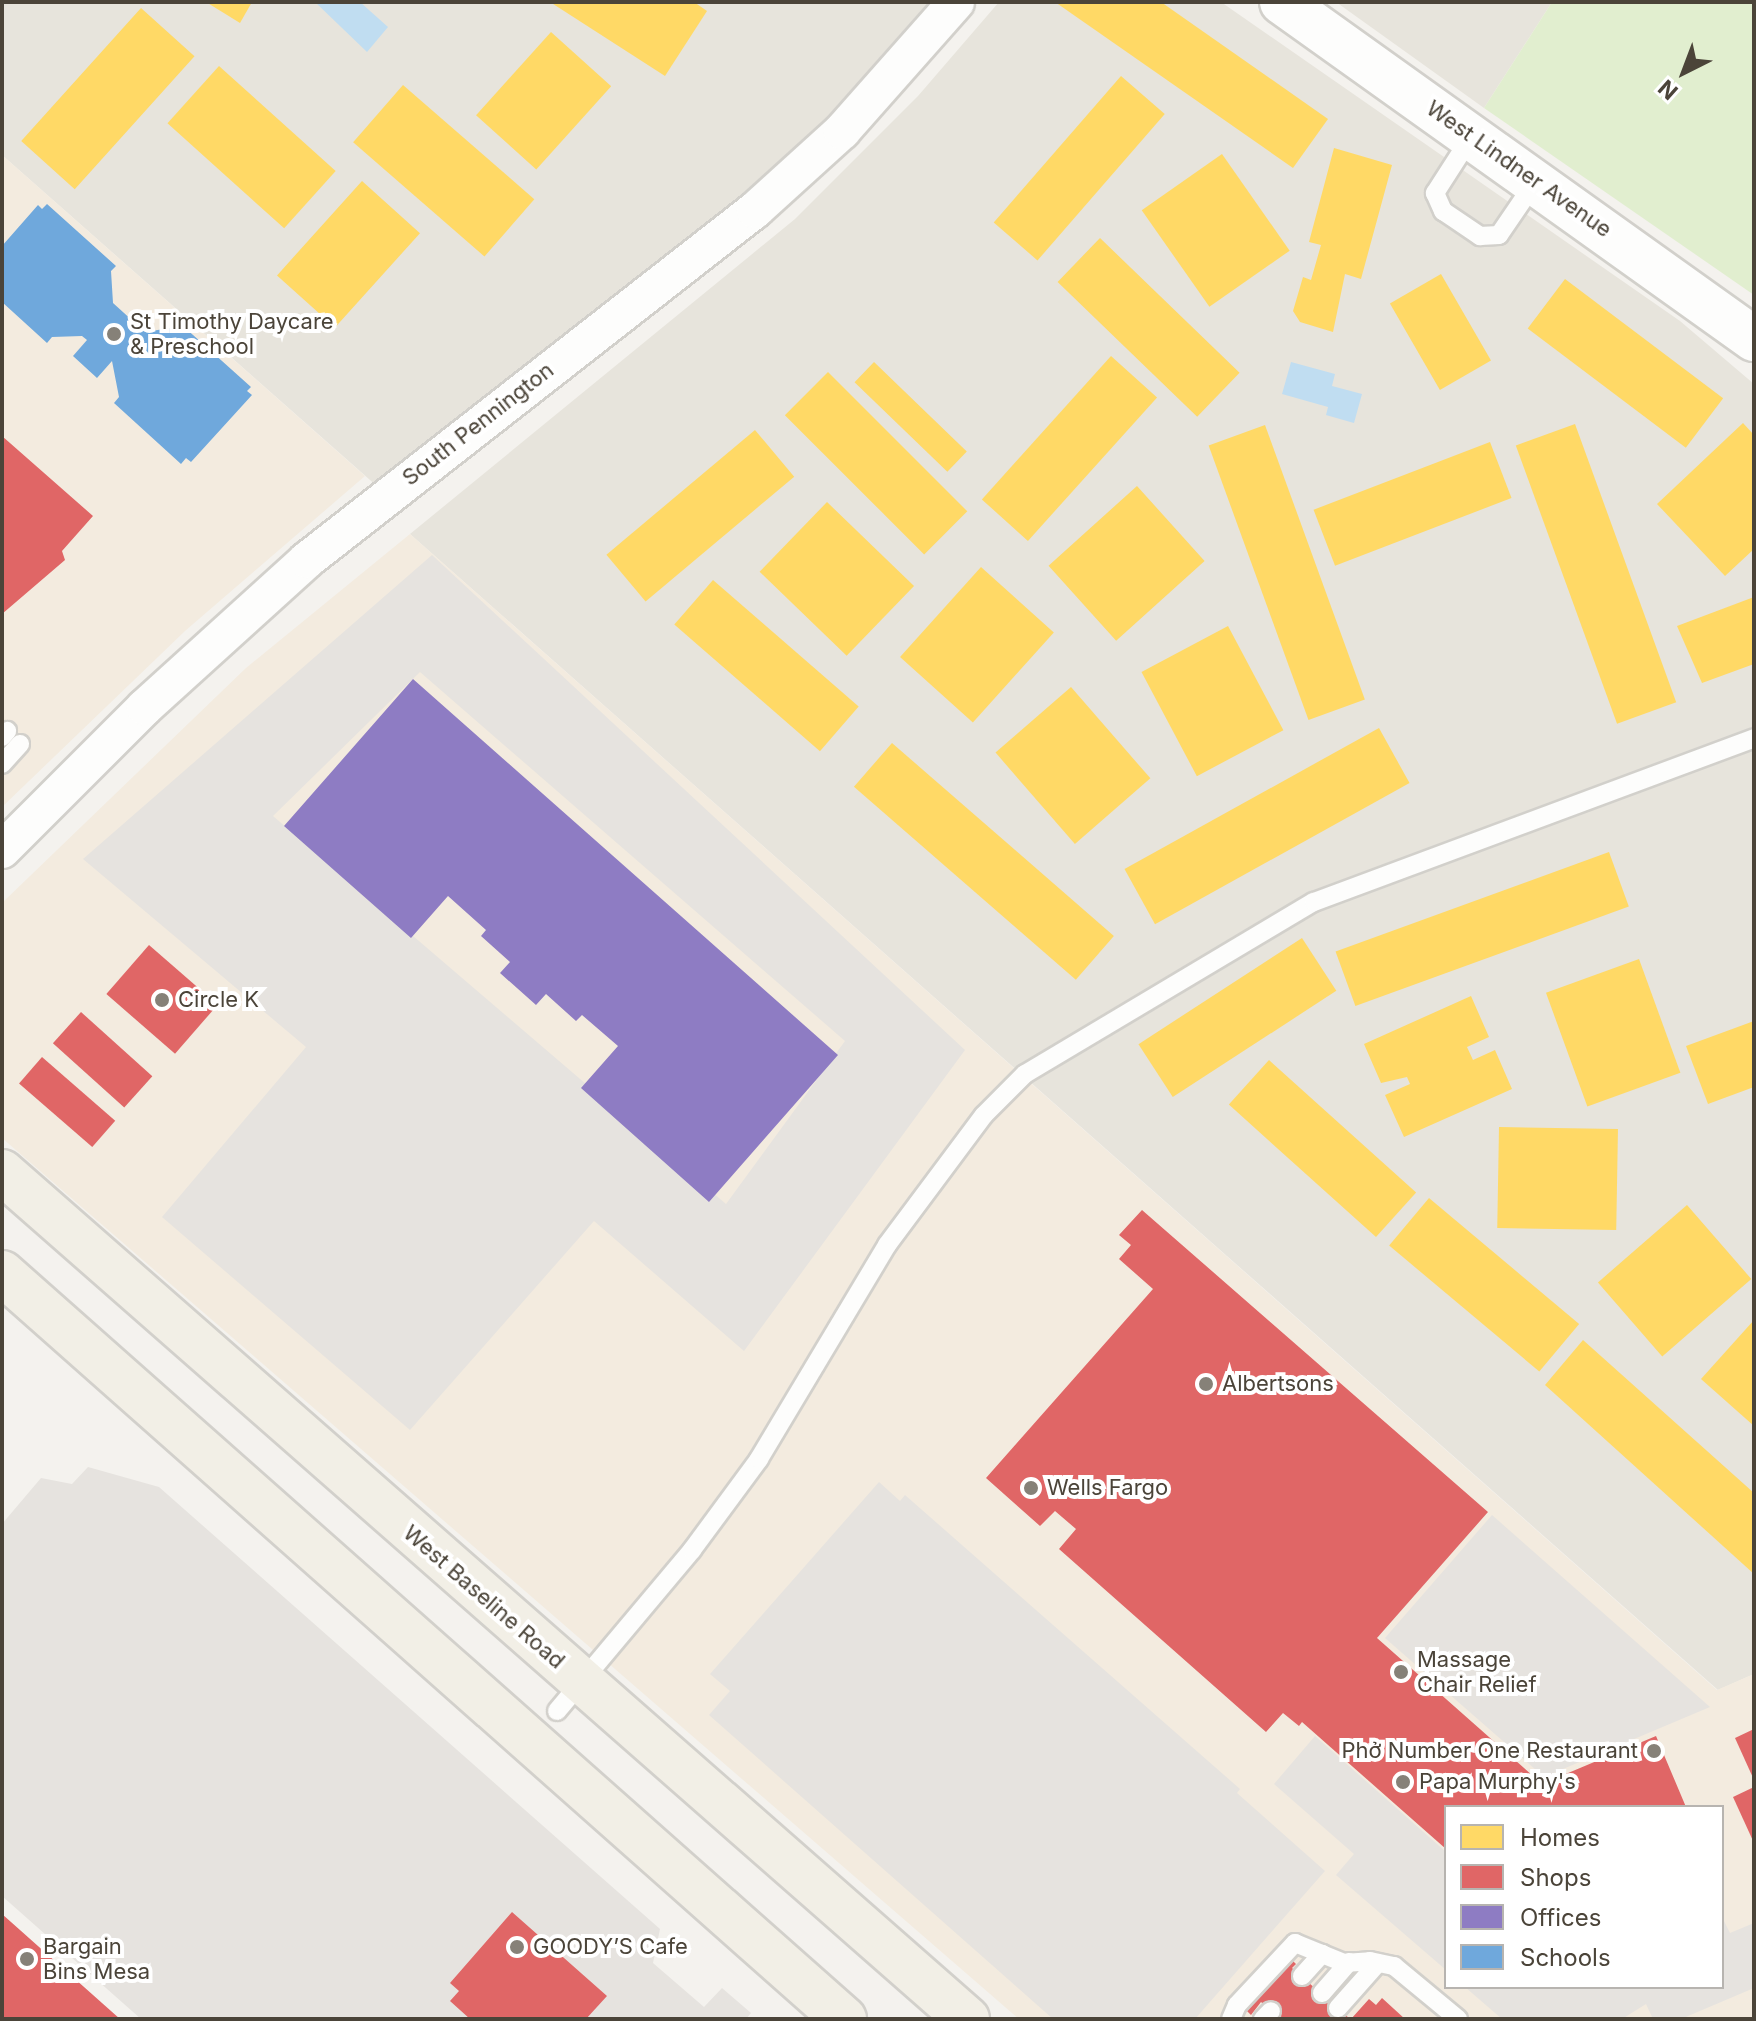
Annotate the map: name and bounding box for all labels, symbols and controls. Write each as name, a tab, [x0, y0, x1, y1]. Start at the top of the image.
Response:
north arrow	[1644, 32, 1724, 112]
text: N	[1653, 75, 1683, 105]
street label: West Lindner Avenue	[1421, 95, 1617, 243]
place label: St Timothy Daycare & Preschool	[130, 308, 334, 360]
marker: St Timothy Daycare & Preschool	[105, 325, 123, 343]
street label: South Pennington	[397, 357, 559, 491]
place label: Circle K	[178, 987, 259, 1013]
marker: Circle K	[153, 991, 171, 1009]
place label: Albertsons	[1222, 1371, 1334, 1397]
marker: Albertsons	[1197, 1375, 1215, 1393]
place label: Wells Fargo	[1047, 1475, 1168, 1501]
marker: Wells Fargo	[1022, 1479, 1040, 1497]
street label: West Baseline Road	[398, 1520, 570, 1674]
place label: Massage Chair Relief	[1417, 1646, 1537, 1698]
marker: Massage Chair Relief	[1392, 1663, 1410, 1681]
place label: Phở Number One Restaurant	[1341, 1738, 1638, 1764]
marker: Phở Number One Restaurant	[1645, 1742, 1663, 1760]
place label: Papa Murphy's	[1419, 1769, 1576, 1795]
marker: Papa Murphy's	[1394, 1773, 1412, 1791]
legend	[1444, 1805, 1724, 1989]
text: Homes	[1520, 1823, 1600, 1852]
text: Shops	[1520, 1863, 1591, 1892]
text: Offices	[1520, 1903, 1601, 1932]
place label: Bargain Bins Mesa	[43, 1933, 150, 1984]
place label: GOODY’S Cafe	[533, 1934, 688, 1960]
marker: GOODY’S Cafe	[508, 1938, 526, 1956]
text: Schools	[1520, 1943, 1611, 1972]
marker: Bargain Bins Mesa	[18, 1950, 36, 1968]

